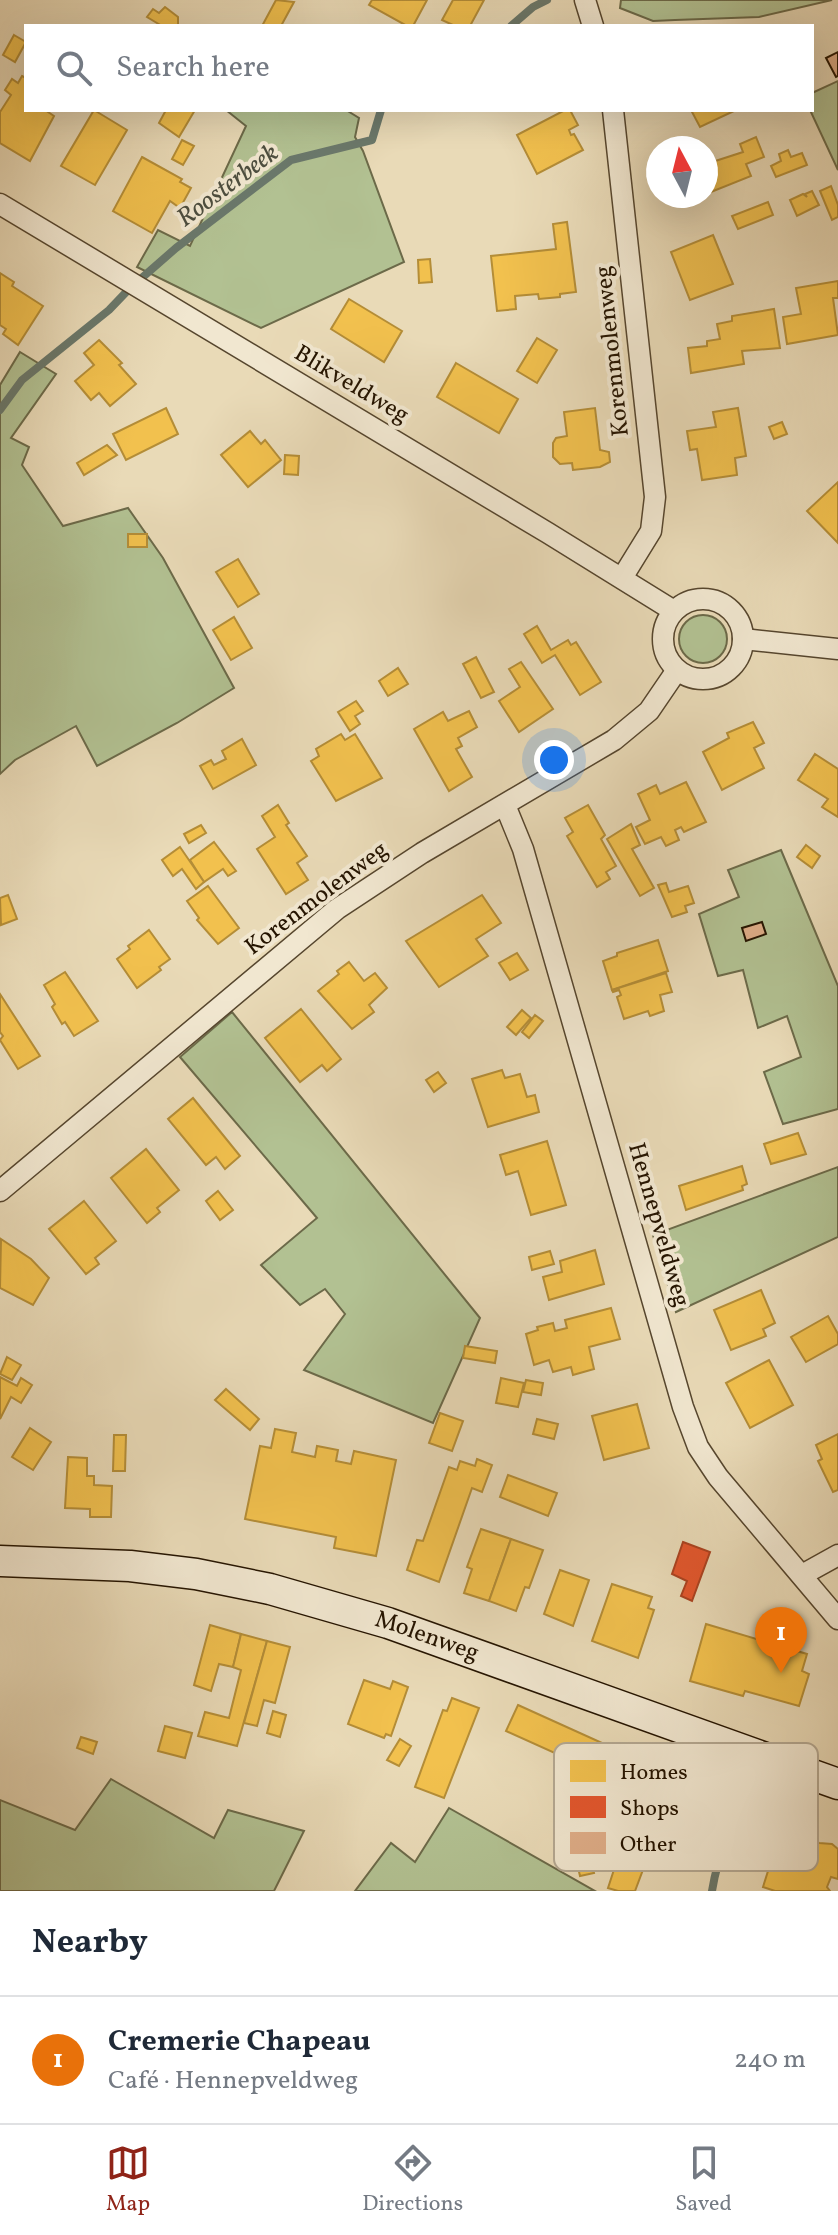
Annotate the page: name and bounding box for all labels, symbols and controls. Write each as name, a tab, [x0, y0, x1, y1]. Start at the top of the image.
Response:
search box	[24, 24, 814, 112]
icon: search	[52, 46, 96, 90]
text: Search here	[116, 47, 270, 89]
water label: Roosterbeek	[169, 136, 287, 236]
north arrow	[646, 136, 718, 208]
street label: Korenmolenweg	[587, 264, 639, 438]
street label: Blikveldweg	[287, 337, 415, 433]
your location	[534, 740, 574, 780]
street label: Korenmolenweg	[238, 834, 396, 964]
street label: Hennepveldweg	[618, 1139, 698, 1311]
street label: Molenweg	[371, 1603, 483, 1671]
pin: 1	[755, 1607, 807, 1673]
legend	[554, 1743, 818, 1871]
text: Homes	[620, 1758, 688, 1789]
text: Shops	[620, 1794, 679, 1825]
text: Other	[620, 1830, 677, 1861]
text: Nearby	[32, 1920, 148, 1967]
text: Cremerie Chapeau	[108, 2021, 370, 2063]
text: 1	[53, 2042, 63, 2078]
text: 240 m	[734, 2042, 806, 2078]
text: Café · Hennepveldweg	[108, 2063, 358, 2099]
tab: Map	[106, 2141, 150, 2220]
tab: Directions	[362, 2141, 463, 2220]
tab: Saved	[675, 2141, 732, 2220]

